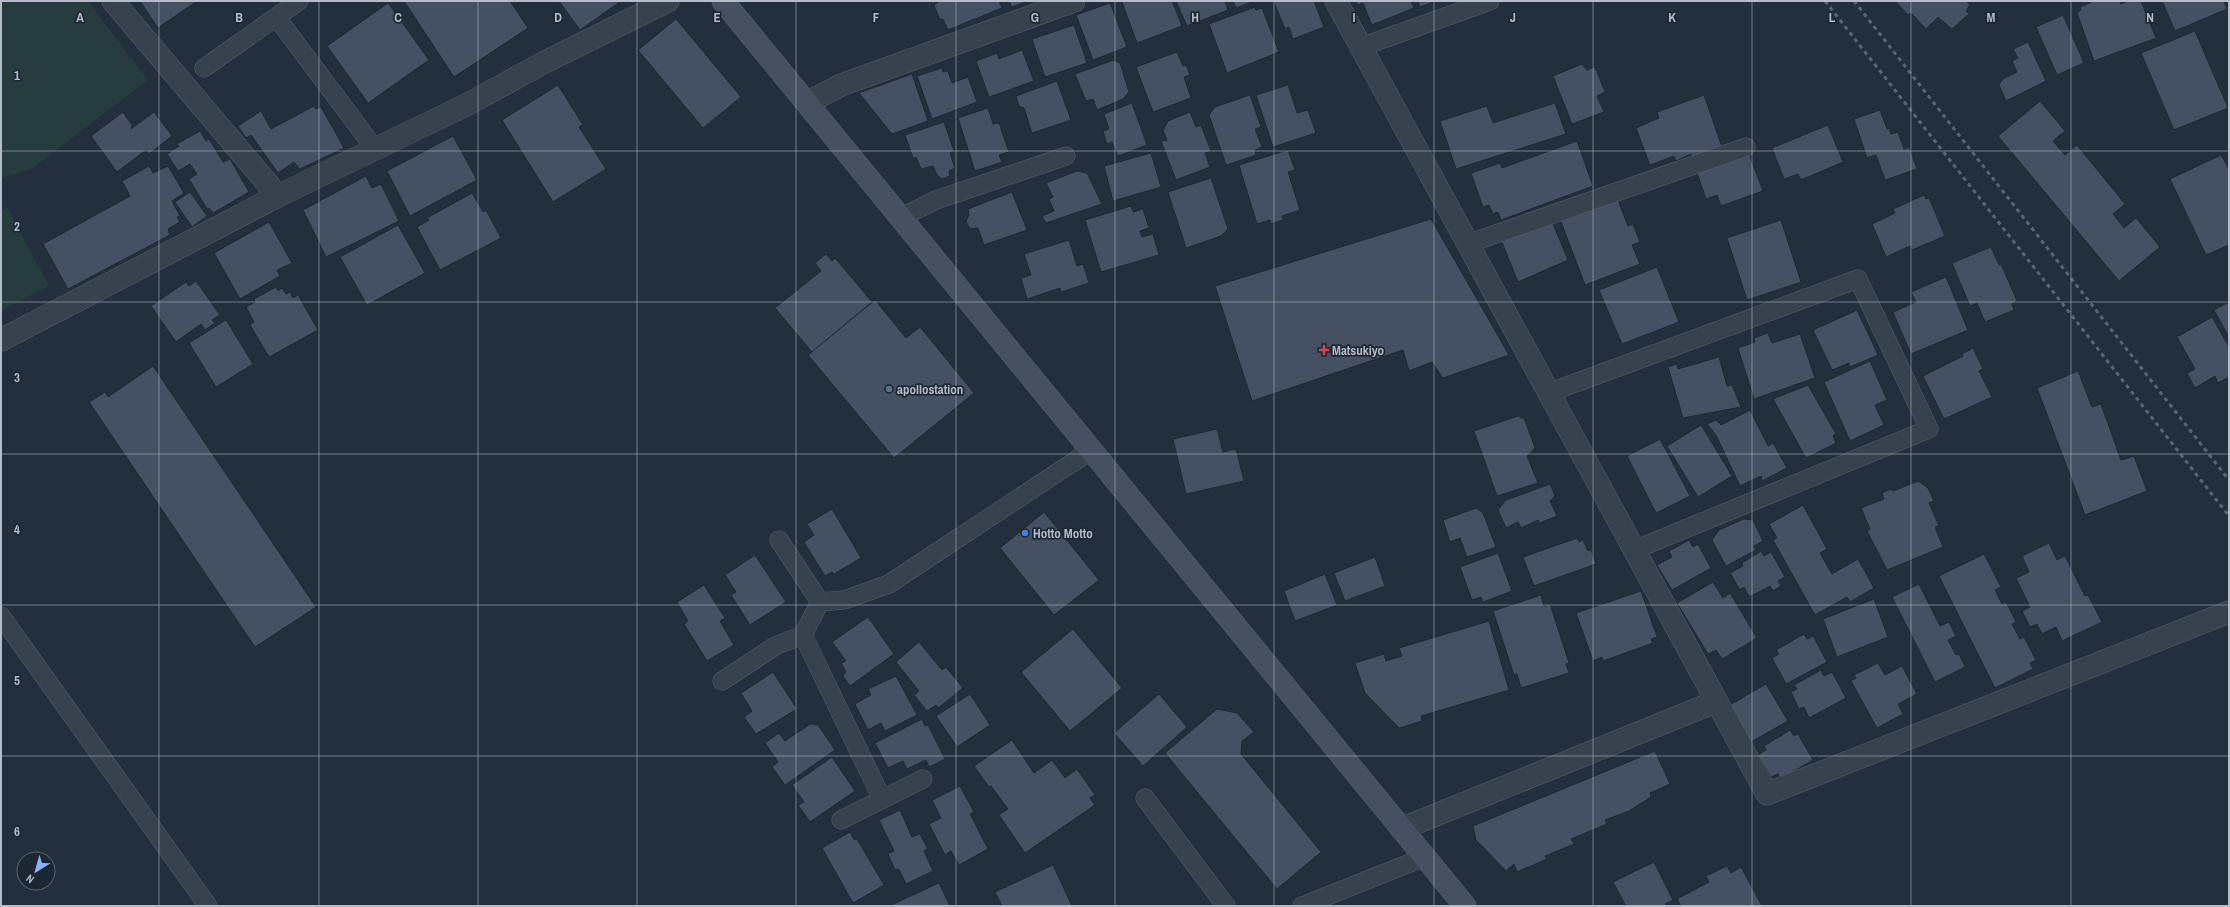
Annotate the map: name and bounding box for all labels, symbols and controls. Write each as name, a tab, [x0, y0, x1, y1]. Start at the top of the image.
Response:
text: A	[76, 9, 84, 26]
text: B	[235, 9, 243, 26]
text: C	[394, 9, 402, 26]
text: D	[554, 9, 562, 26]
text: E	[713, 9, 721, 26]
text: F	[873, 9, 880, 26]
text: G	[1031, 9, 1039, 26]
text: H	[1191, 9, 1199, 26]
text: I	[1353, 9, 1356, 26]
text: J	[1510, 9, 1516, 26]
text: K	[1668, 9, 1676, 26]
text: L	[1829, 9, 1836, 26]
text: M	[1987, 9, 1996, 26]
text: N	[2146, 9, 2154, 26]
text: 1	[14, 67, 20, 84]
text: 2	[14, 218, 20, 235]
place label: Matsukiyo	[1332, 342, 1384, 359]
marker: Matsukiyo	[1319, 345, 1329, 355]
text: 3	[14, 369, 20, 386]
place label: apollostation	[897, 381, 963, 398]
marker: apollostation	[884, 384, 894, 394]
text: 4	[14, 521, 20, 538]
place label: Hotto Motto	[1033, 525, 1093, 542]
marker: Hotto Motto	[1020, 528, 1030, 538]
text: 5	[14, 672, 20, 689]
text: 6	[14, 823, 20, 840]
north arrow	[16, 851, 56, 891]
text: N	[23, 871, 37, 887]

